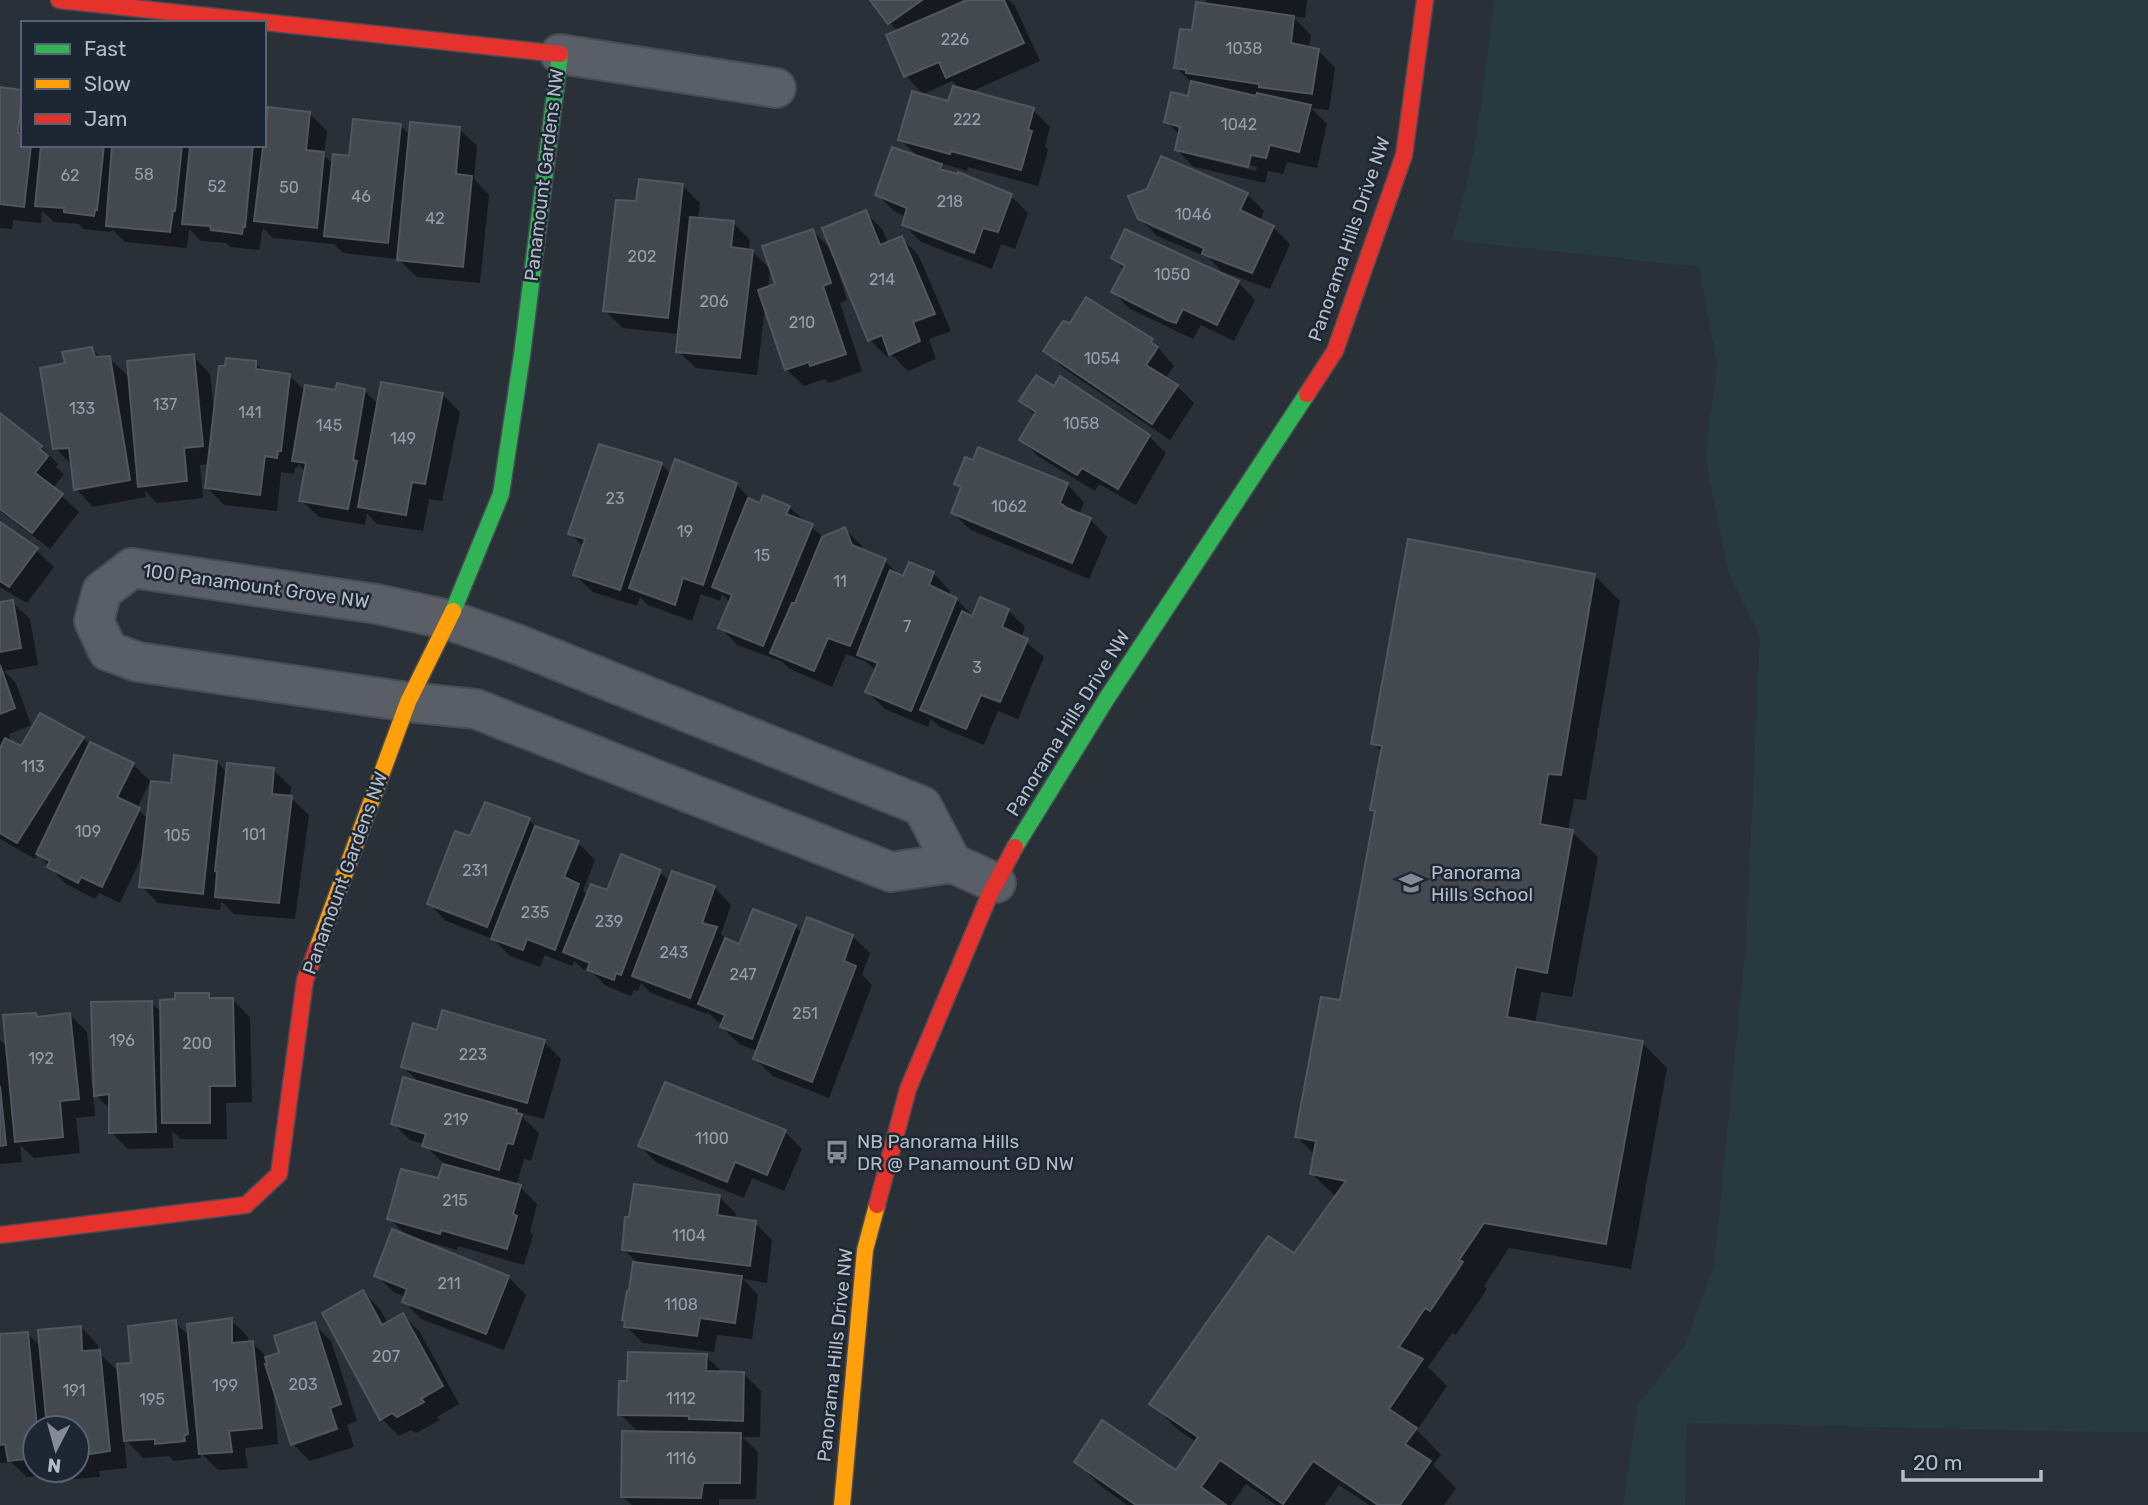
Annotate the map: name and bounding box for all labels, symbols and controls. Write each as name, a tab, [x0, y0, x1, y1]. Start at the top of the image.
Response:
legend	[21, 21, 266, 147]
house number: 226	[941, 30, 970, 49]
text: Fast	[84, 36, 126, 61]
house number: 1038	[1226, 39, 1262, 58]
street label: Panamount Gardens NW	[520, 67, 568, 283]
text: Slow	[84, 71, 131, 96]
text: Jam	[84, 106, 128, 131]
house number: 222	[953, 110, 981, 129]
house number: 1042	[1221, 115, 1257, 134]
street label: Panorama Hills Drive NW	[1303, 134, 1395, 344]
house number: 58	[134, 165, 154, 184]
house number: 62	[60, 166, 80, 185]
house number: 52	[208, 177, 226, 196]
house number: 50	[279, 178, 299, 197]
house number: 46	[351, 187, 371, 206]
house number: 218	[937, 192, 963, 211]
house number: 1046	[1175, 205, 1212, 224]
house number: 42	[425, 209, 445, 228]
house number: 202	[628, 247, 656, 266]
house number: 1050	[1154, 265, 1190, 284]
house number: 214	[869, 270, 895, 289]
house number: 206	[699, 292, 729, 311]
house number: 210	[789, 313, 815, 332]
house number: 1054	[1084, 349, 1120, 368]
house number: 137	[153, 395, 177, 414]
house number: 133	[69, 399, 95, 418]
house number: 141	[238, 403, 262, 422]
house number: 1058	[1063, 414, 1099, 433]
house number: 145	[316, 416, 342, 435]
house number: 149	[390, 429, 416, 448]
house number: 23	[605, 489, 625, 508]
house number: 1062	[991, 497, 1027, 516]
house number: 19	[677, 522, 693, 541]
house number: 15	[754, 546, 770, 565]
street label: 100 Panamount Grove NW	[141, 559, 371, 613]
house number: 11	[833, 572, 847, 591]
house number: 7	[903, 617, 911, 636]
street label: Panorama Hills Drive NW	[1001, 626, 1135, 820]
house number: 3	[972, 658, 982, 677]
house number: 113	[21, 757, 45, 776]
street label: Panamount Gardens NW	[298, 769, 392, 977]
house number: 109	[75, 822, 101, 841]
house number: 101	[242, 825, 266, 844]
house number: 105	[164, 826, 190, 845]
house number: 231	[462, 861, 488, 880]
place label: Panorama Hills School	[1431, 861, 1533, 906]
school or university icon: Panorama Hills School	[1397, 869, 1425, 897]
house number: 235	[521, 903, 549, 922]
house number: 239	[595, 912, 623, 931]
house number: 243	[660, 943, 688, 962]
house number: 247	[729, 965, 757, 984]
house number: 251	[792, 1004, 818, 1023]
house number: 196	[109, 1031, 135, 1050]
house number: 200	[182, 1034, 212, 1053]
house number: 223	[459, 1045, 487, 1064]
house number: 192	[28, 1049, 54, 1068]
house number: 219	[443, 1110, 469, 1129]
house number: 1100	[695, 1129, 729, 1148]
place label: NB Panorama Hills DR @ Panamount GD NW	[857, 1130, 1074, 1175]
bus stop icon: NB Panorama Hills DR @ Panamount GD NW	[823, 1138, 851, 1166]
house number: 215	[442, 1191, 468, 1210]
house number: 1104	[672, 1226, 706, 1245]
street label: Panorama Hills Drive NW	[812, 1247, 858, 1463]
house number: 211	[437, 1274, 461, 1293]
house number: 1108	[664, 1295, 698, 1314]
house number: 207	[372, 1347, 400, 1366]
house number: 203	[288, 1375, 318, 1394]
house number: 199	[212, 1376, 238, 1395]
house number: 191	[62, 1381, 86, 1400]
house number: 1112	[666, 1389, 696, 1408]
house number: 195	[139, 1390, 165, 1409]
north arrow	[21, 1414, 91, 1484]
scale bar	[1903, 1438, 2041, 1482]
house number: 1116	[666, 1449, 696, 1468]
text: 20 m	[1913, 1450, 1962, 1475]
text: N	[46, 1453, 62, 1478]

